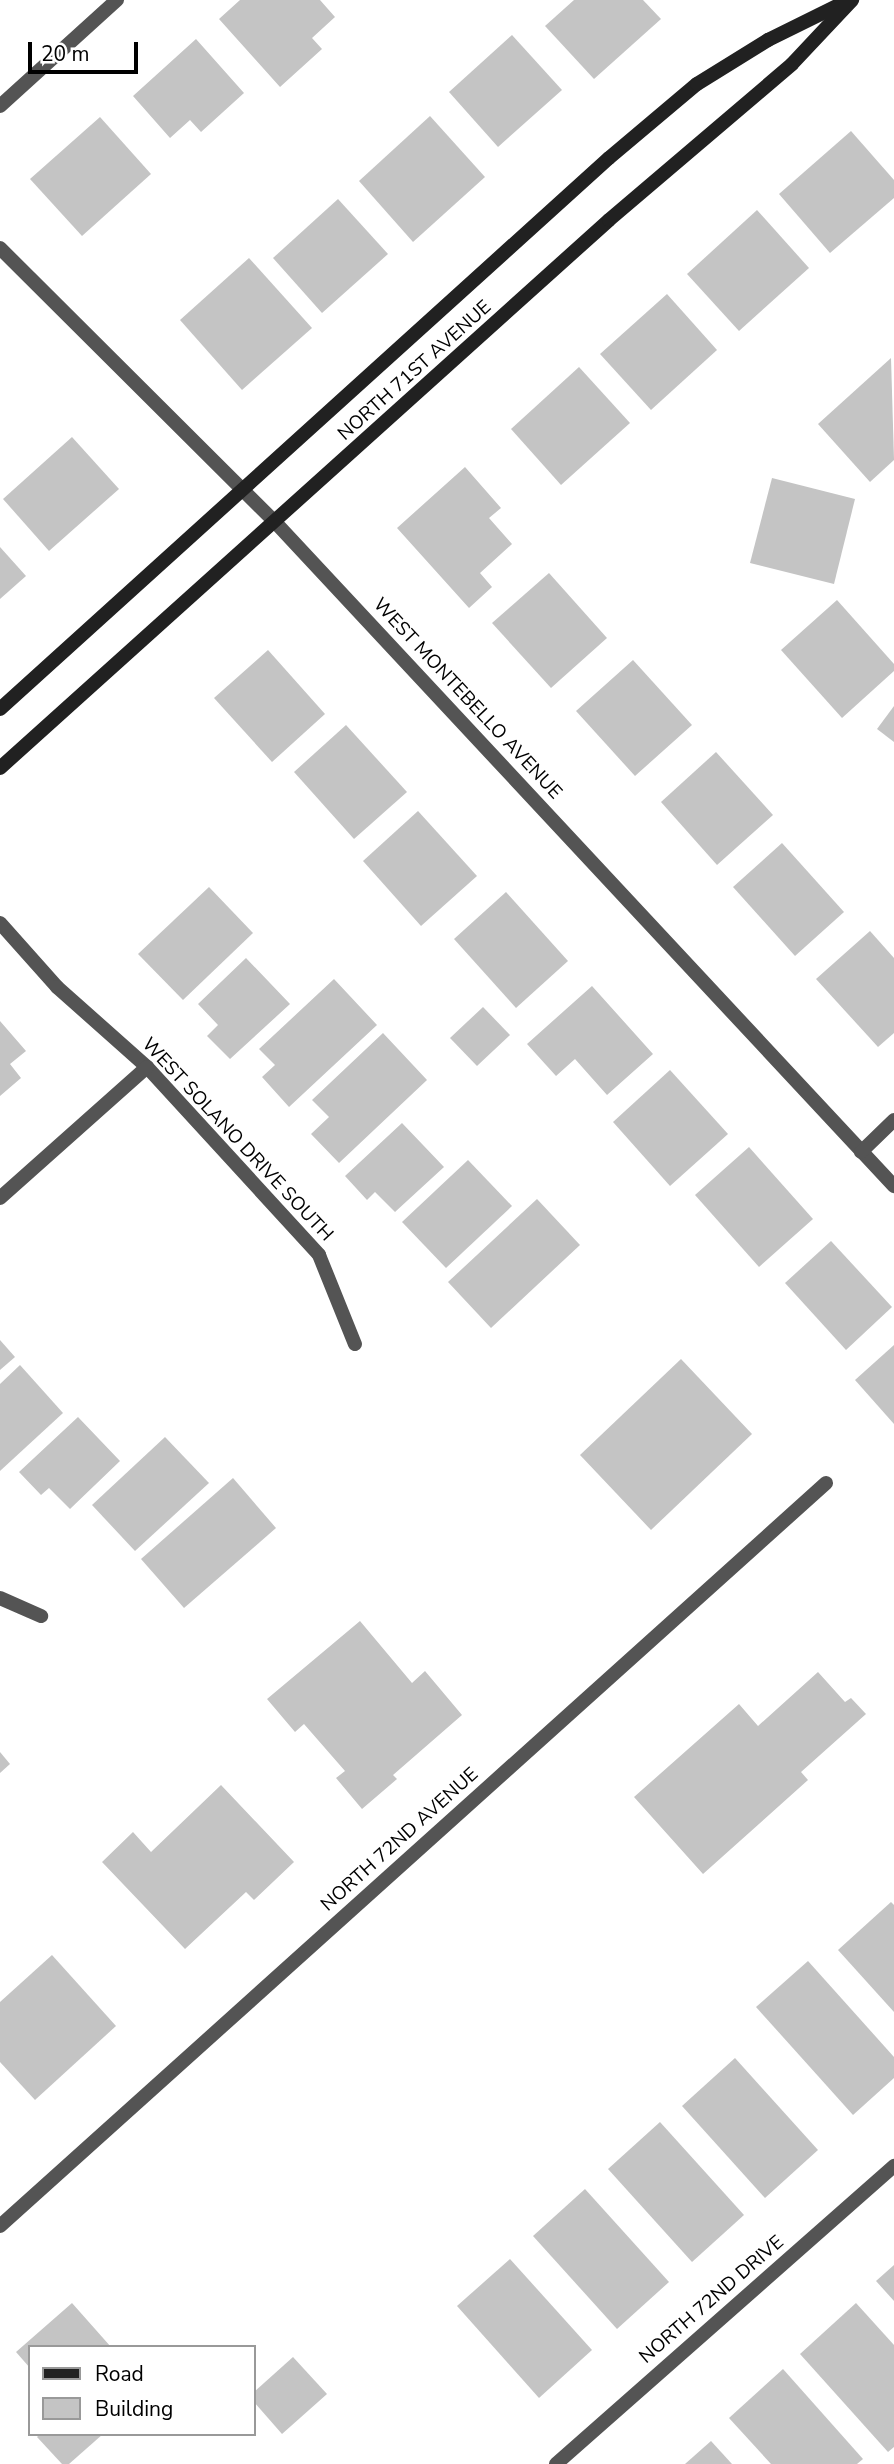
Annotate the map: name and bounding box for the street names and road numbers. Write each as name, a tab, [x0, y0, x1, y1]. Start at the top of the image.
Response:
street label: NORTH 71ST AVENUE	[334, 296, 496, 446]
street label: WEST MONTEBELLO AVENUE	[368, 594, 566, 804]
street label: WEST SOLANO DRIVE SOUTH	[137, 1034, 337, 1246]
street label: NORTH 72ND AVENUE	[317, 1763, 483, 1917]
street label: NORTH 72ND DRIVE	[635, 2231, 789, 2369]

